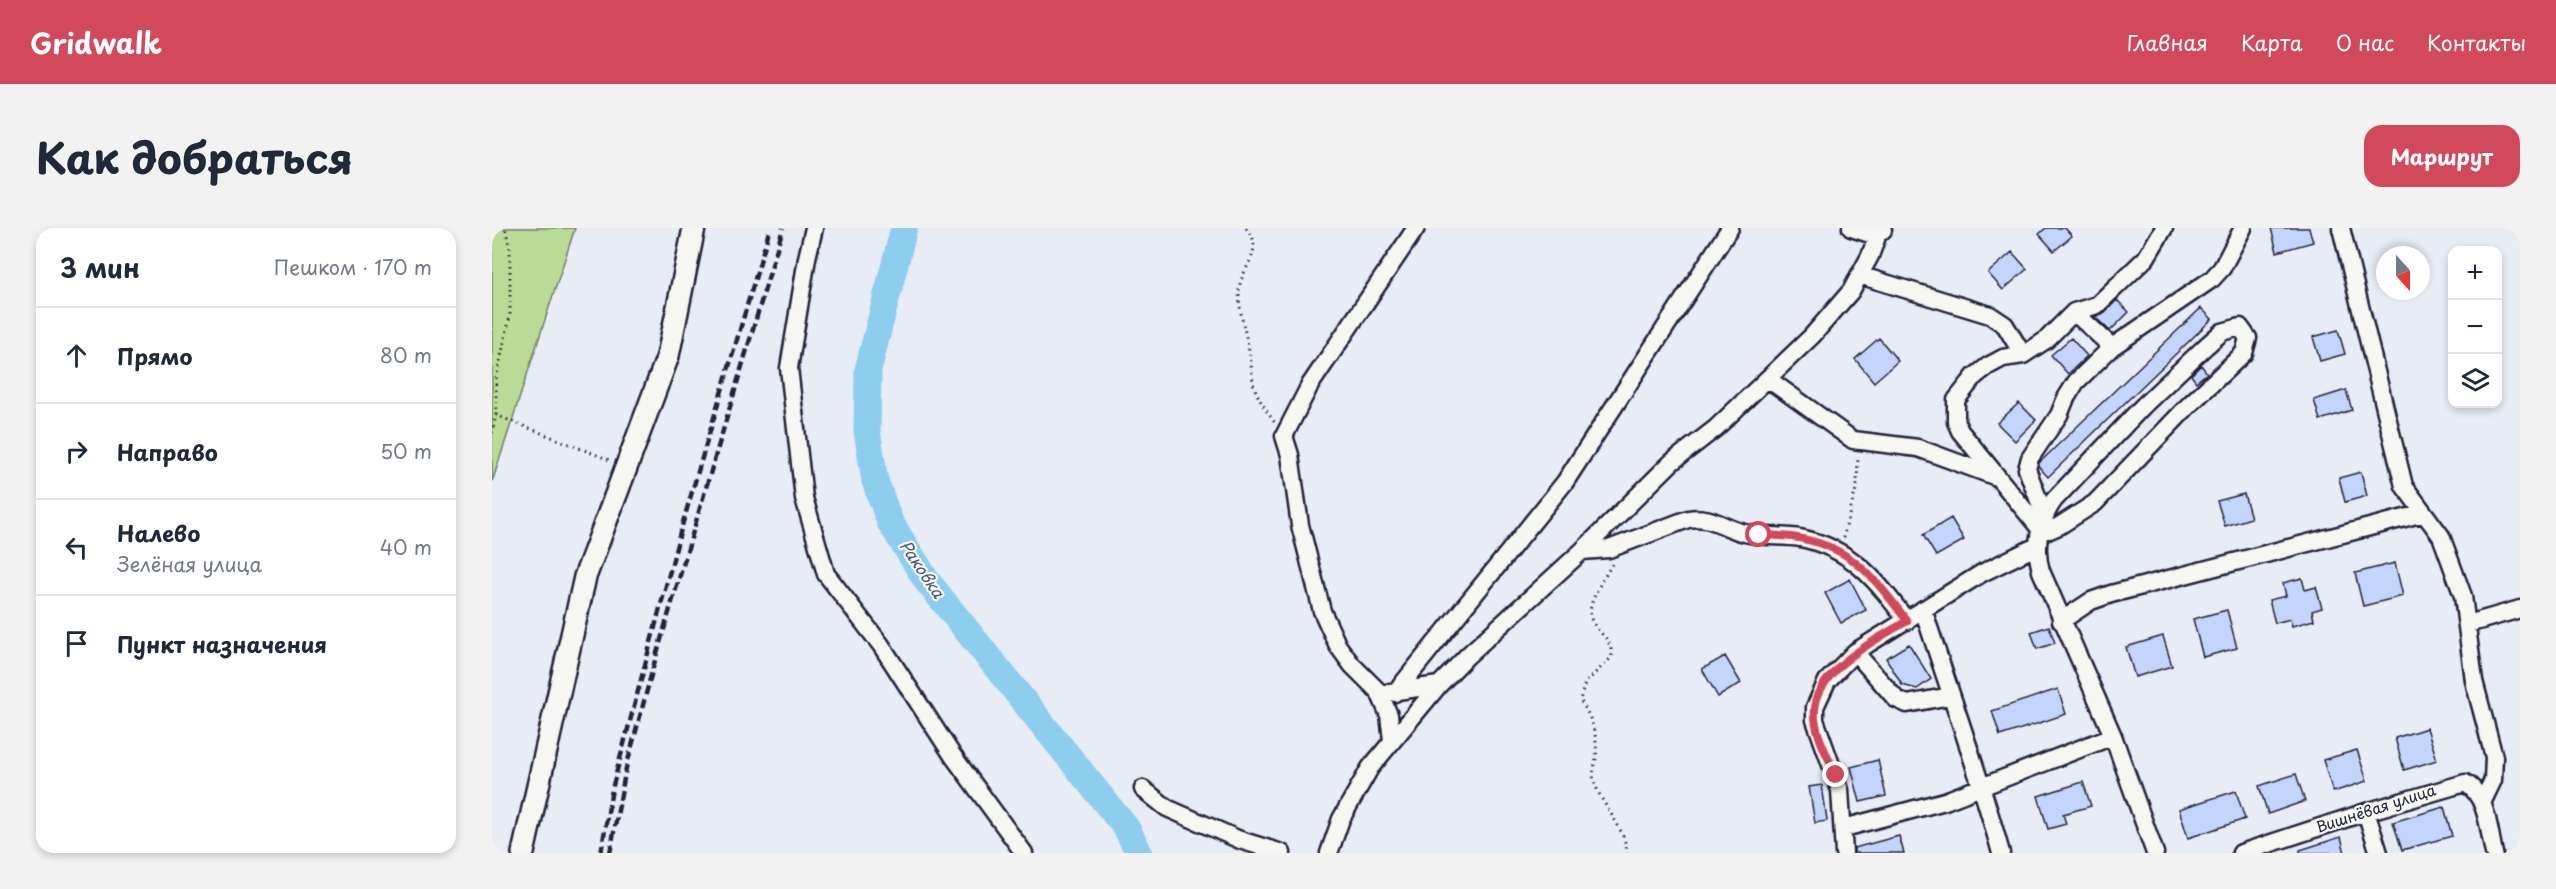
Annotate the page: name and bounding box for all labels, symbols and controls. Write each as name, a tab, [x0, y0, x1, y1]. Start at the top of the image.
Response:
text: Gridwalk	[30, 21, 162, 64]
text: Главная	[2127, 26, 2208, 58]
text: Карта	[2241, 26, 2303, 58]
text: О нас	[2336, 26, 2394, 58]
text: Контакты	[2427, 26, 2526, 58]
text: Как добраться	[36, 125, 353, 188]
button: Маршрут	[2364, 125, 2520, 187]
north arrow	[2376, 246, 2430, 300]
map controls	[2448, 246, 2502, 408]
button: +	[2448, 246, 2502, 300]
text: 3 мин	[60, 248, 140, 287]
text: Пешком · 170 m	[274, 252, 432, 282]
button: −	[2448, 300, 2502, 354]
icon: ahead	[60, 339, 93, 372]
text: Прямо	[117, 339, 192, 372]
text: 80 m	[380, 340, 432, 370]
button: layers	[2448, 354, 2502, 408]
icon: right	[60, 435, 93, 468]
text: Направо	[117, 435, 218, 468]
text: 50 m	[380, 436, 432, 466]
text: Налево	[117, 516, 200, 549]
route start	[1745, 521, 1771, 547]
icon: left	[60, 531, 93, 564]
text: 40 m	[380, 532, 432, 562]
water label: Раковка	[895, 534, 952, 603]
text: Зелёная улица	[117, 549, 262, 579]
icon: arrive	[60, 627, 93, 660]
text: Пункт назначения	[117, 627, 327, 660]
route end	[1822, 761, 1848, 787]
street label: Вишнёвая улица	[2313, 777, 2439, 838]

